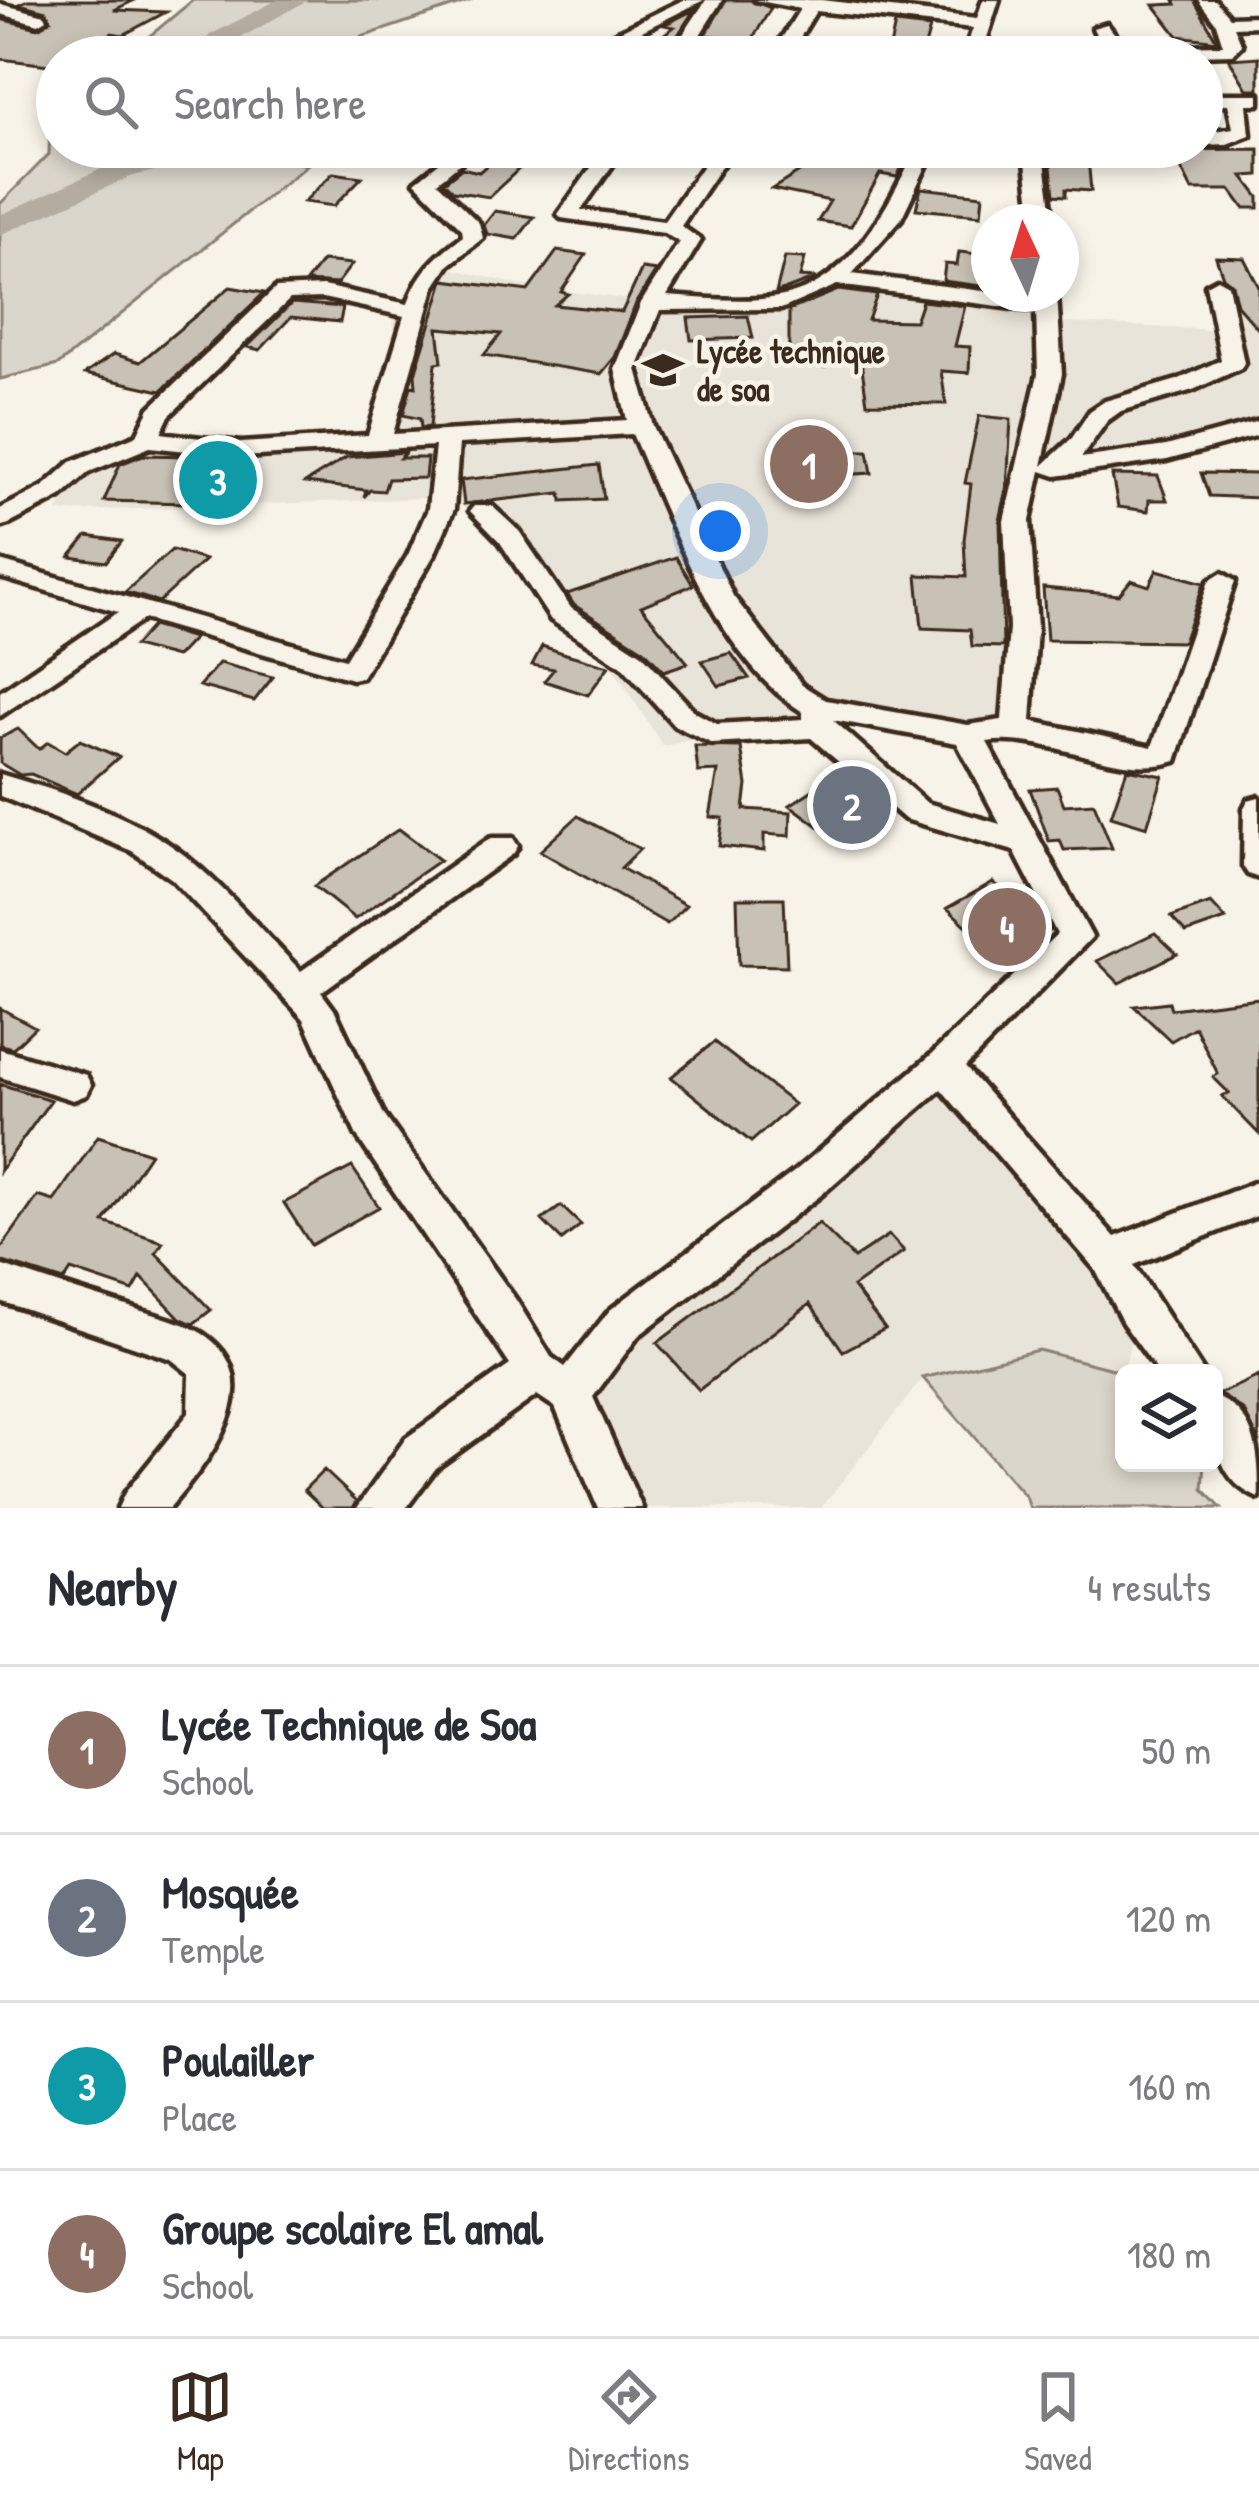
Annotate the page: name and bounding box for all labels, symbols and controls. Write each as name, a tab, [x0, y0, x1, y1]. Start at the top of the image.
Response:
search box	[36, 36, 1223, 168]
icon: search	[78, 69, 144, 135]
text: Search here	[174, 72, 366, 133]
north arrow	[971, 204, 1079, 312]
place label: Lycée technique de soa	[697, 329, 886, 411]
school or university icon: Lycée technique de soa	[640, 347, 686, 393]
pin: 1	[770, 419, 848, 509]
pin: 3	[179, 435, 257, 525]
your location	[690, 501, 750, 561]
pin: 2	[813, 760, 891, 850]
pin: 4	[968, 882, 1046, 972]
map controls	[1115, 1364, 1223, 1472]
button: layers	[1115, 1364, 1223, 1472]
text: Nearby	[48, 1552, 178, 1621]
text: 4 results	[1087, 1560, 1211, 1613]
text: Lycée Technique de Soa	[162, 1693, 537, 1754]
text: 1	[80, 1723, 94, 1776]
text: 50 m	[1142, 1723, 1211, 1776]
text: School	[162, 1754, 253, 1807]
text: Mosquée	[162, 1861, 299, 1922]
text: 2	[78, 1891, 96, 1944]
text: 120 m	[1126, 1891, 1211, 1944]
text: Temple	[162, 1922, 265, 1975]
text: Poulailler	[162, 2029, 314, 2090]
text: 3	[78, 2059, 96, 2112]
text: 160 m	[1128, 2059, 1211, 2112]
text: Place	[162, 2090, 237, 2143]
text: Groupe scolaire El amal	[162, 2197, 543, 2258]
text: 4	[80, 2227, 94, 2280]
text: 180 m	[1127, 2227, 1211, 2280]
text: School	[162, 2258, 253, 2311]
tab: Map	[167, 2364, 233, 2480]
tab: Directions	[568, 2364, 690, 2480]
tab: Saved	[1024, 2364, 1092, 2480]

